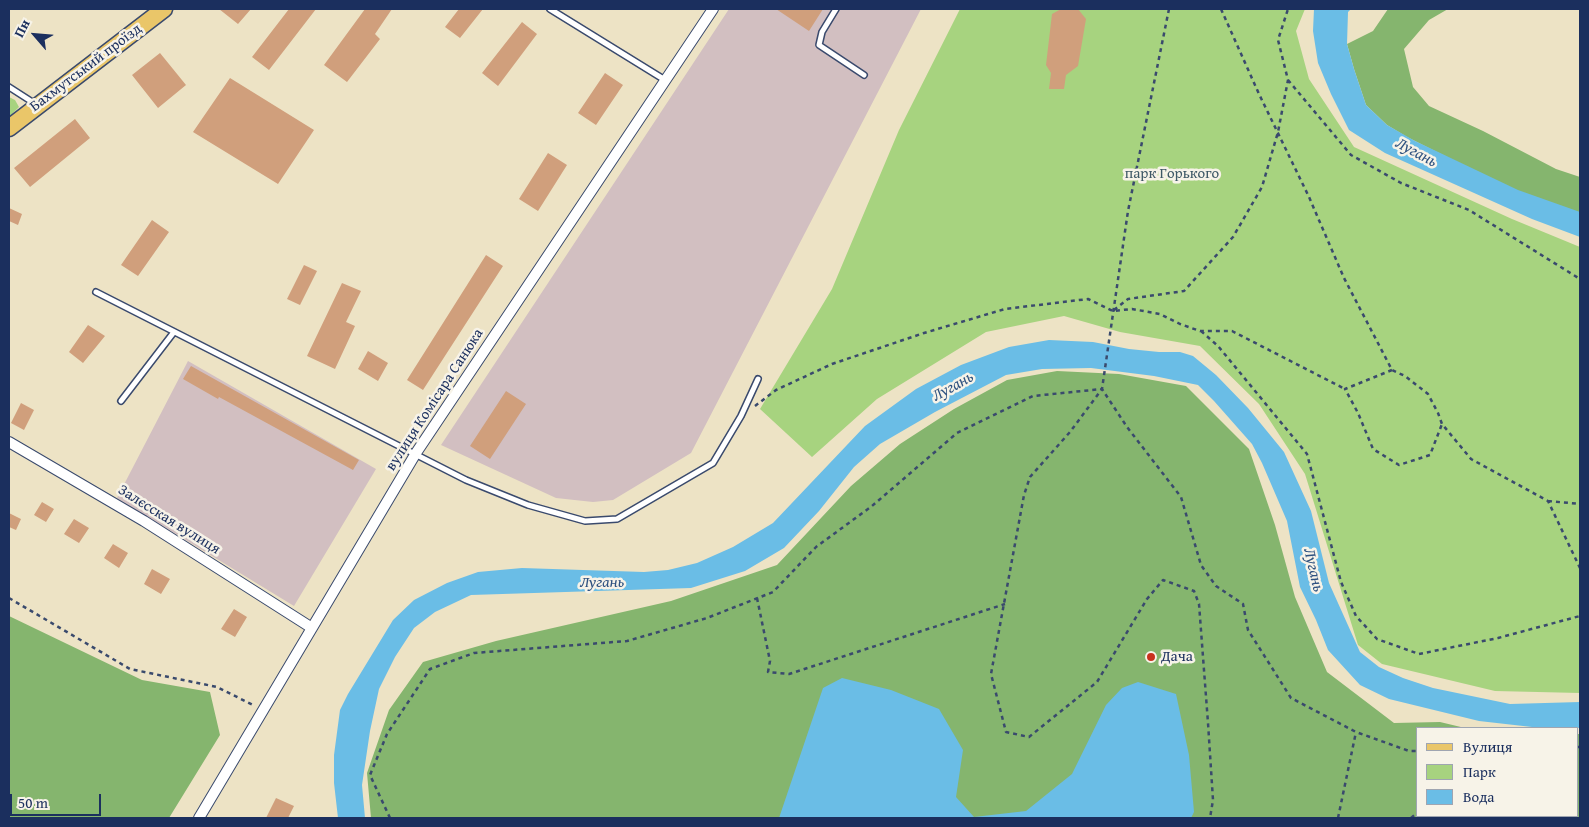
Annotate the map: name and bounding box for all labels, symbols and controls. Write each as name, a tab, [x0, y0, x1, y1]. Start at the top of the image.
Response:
north arrow	[10, 10, 60, 60]
text: Пн	[9, 16, 35, 41]
street label: Бахмутський проїзд	[27, 20, 145, 116]
water label: Лугань	[1392, 134, 1440, 172]
park label: парк Горького	[1125, 165, 1219, 183]
street label: вулиця Комісара Санюка	[382, 326, 488, 474]
water label: Лугань	[929, 368, 977, 406]
street label: Залєсская вулиця	[115, 481, 223, 559]
water label: Лугань	[1299, 546, 1327, 594]
water label: Лугань	[580, 573, 624, 593]
place label: Дача	[1161, 648, 1193, 666]
marker: Дача	[1145, 651, 1157, 663]
legend	[1416, 727, 1579, 817]
text: Вулиця	[1463, 736, 1512, 757]
text: Парк	[1463, 761, 1496, 782]
scale bar	[12, 784, 104, 816]
text: Вода	[1463, 786, 1494, 807]
text: 50 m	[18, 792, 48, 813]

